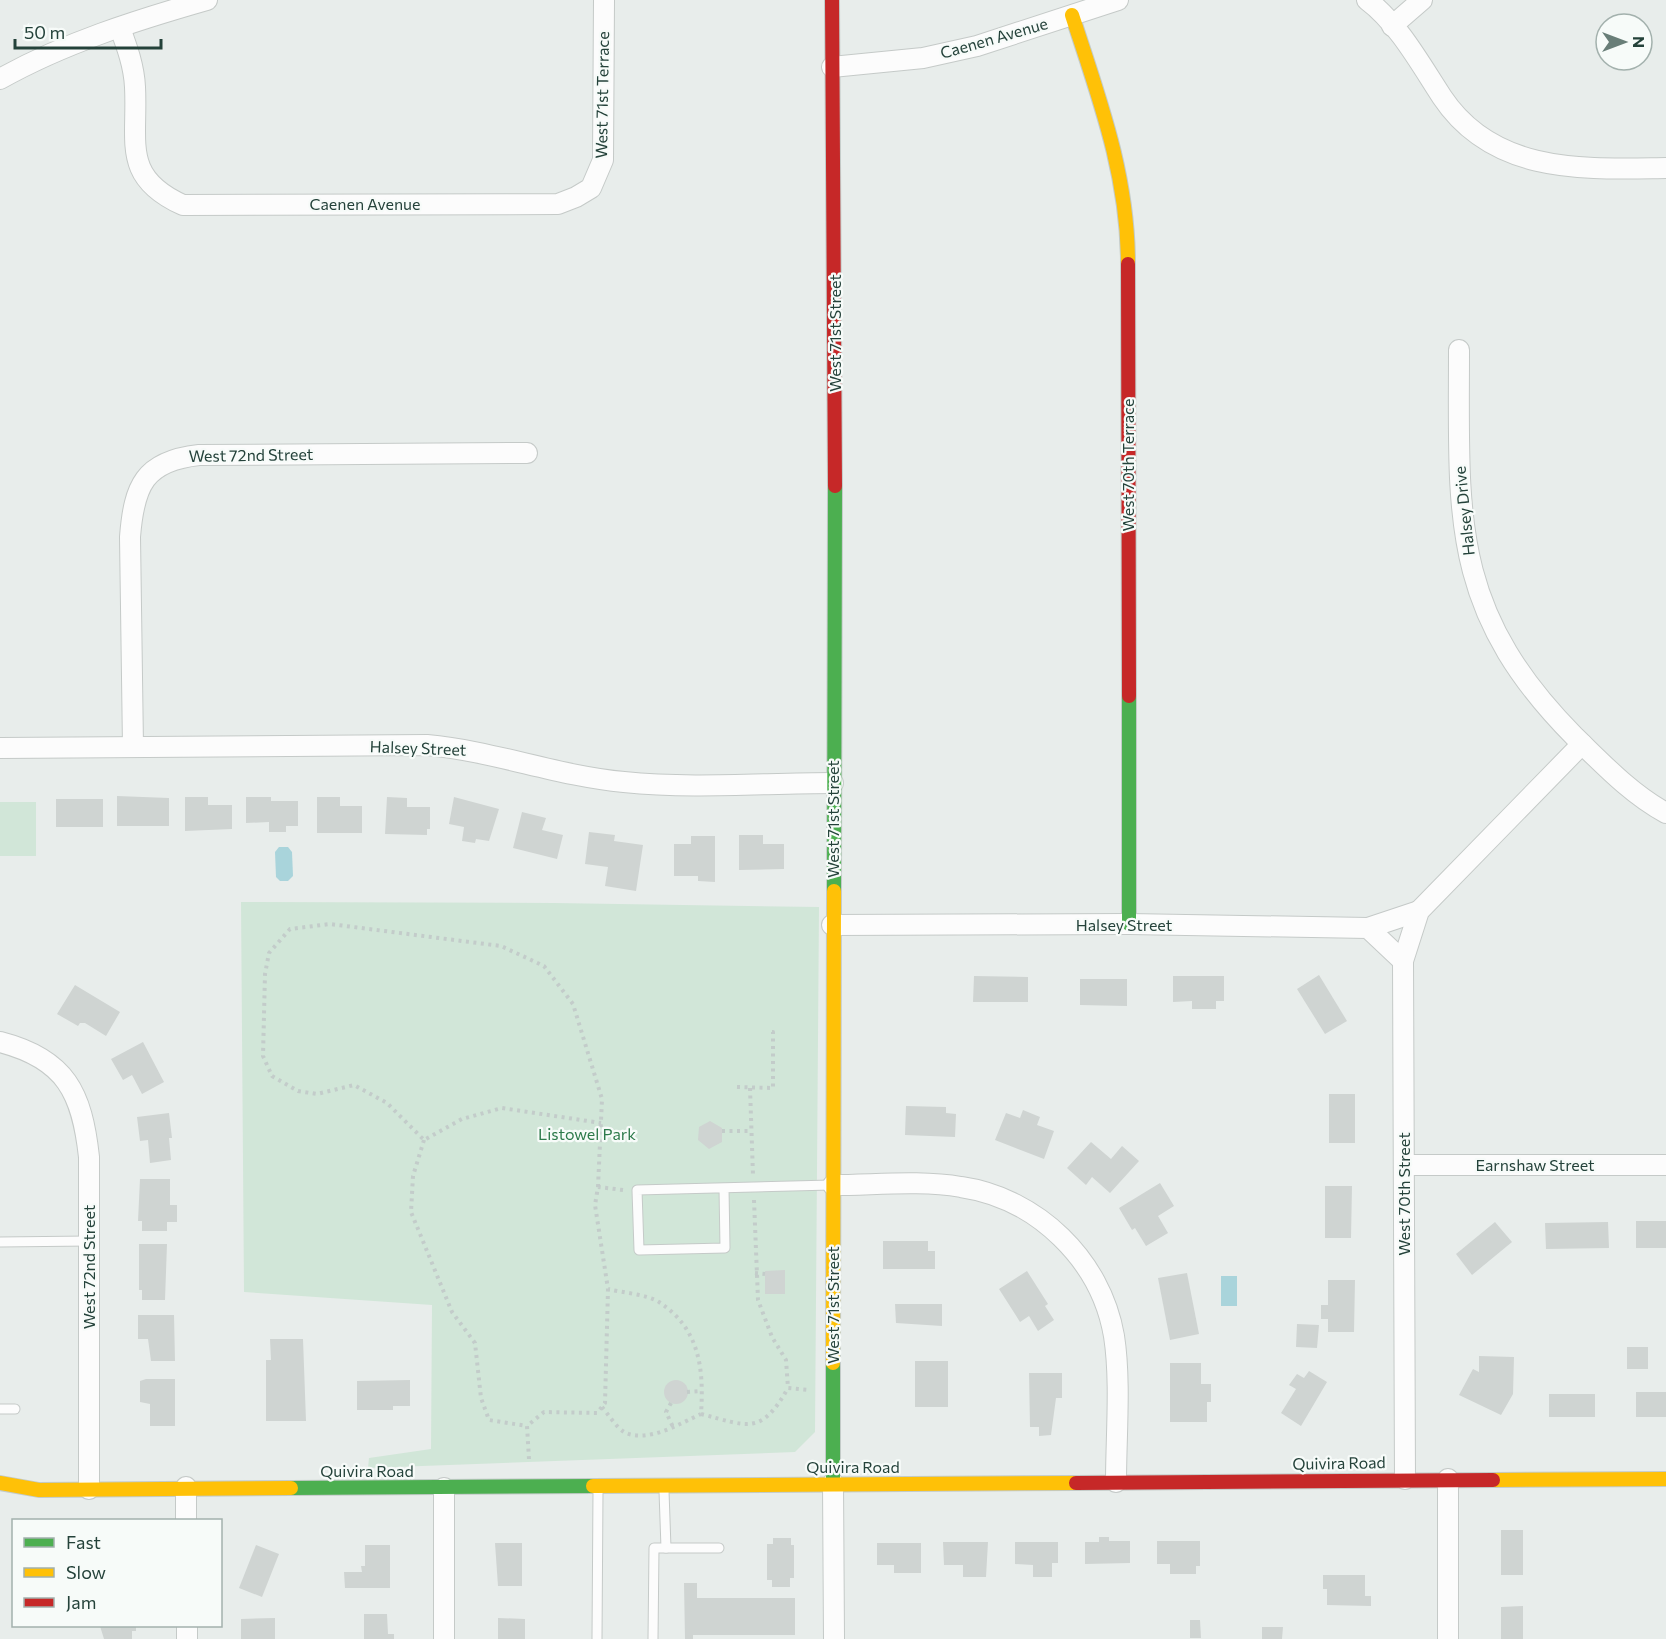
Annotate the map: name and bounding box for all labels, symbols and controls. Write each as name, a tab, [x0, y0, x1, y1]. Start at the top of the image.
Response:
scale bar	[15, 12, 160, 50]
north arrow	[1594, 12, 1654, 72]
street label: Caenen Avenue	[938, 13, 1050, 62]
text: 50 m	[24, 21, 65, 43]
street label: West 71st Terrace	[591, 31, 612, 159]
text: N	[1630, 36, 1649, 48]
street label: Caenen Avenue	[310, 194, 420, 213]
street label: West 71st Street	[825, 274, 844, 392]
street label: West 70th Terrace	[1118, 399, 1137, 531]
street label: West 72nd Street	[189, 444, 314, 465]
street label: Halsey Drive	[1449, 465, 1478, 557]
street label: Halsey Street	[369, 736, 467, 759]
street label: West 71st Street	[823, 760, 842, 878]
street label: Halsey Street	[1076, 915, 1173, 934]
park label: Listowel Park	[538, 1124, 636, 1143]
street label: West 70th Street	[1394, 1132, 1413, 1256]
street label: Earnshaw Street	[1475, 1155, 1595, 1174]
street label: West 72nd Street	[79, 1204, 98, 1329]
street label: West 71st Street	[823, 1246, 842, 1364]
street label: Quivira Road	[1292, 1452, 1386, 1473]
street label: Quivira Road	[806, 1457, 900, 1476]
street label: Quivira Road	[320, 1461, 414, 1480]
legend	[12, 1519, 222, 1627]
text: Fast	[66, 1531, 101, 1553]
text: Slow	[66, 1561, 106, 1583]
text: Jam	[66, 1591, 96, 1613]

